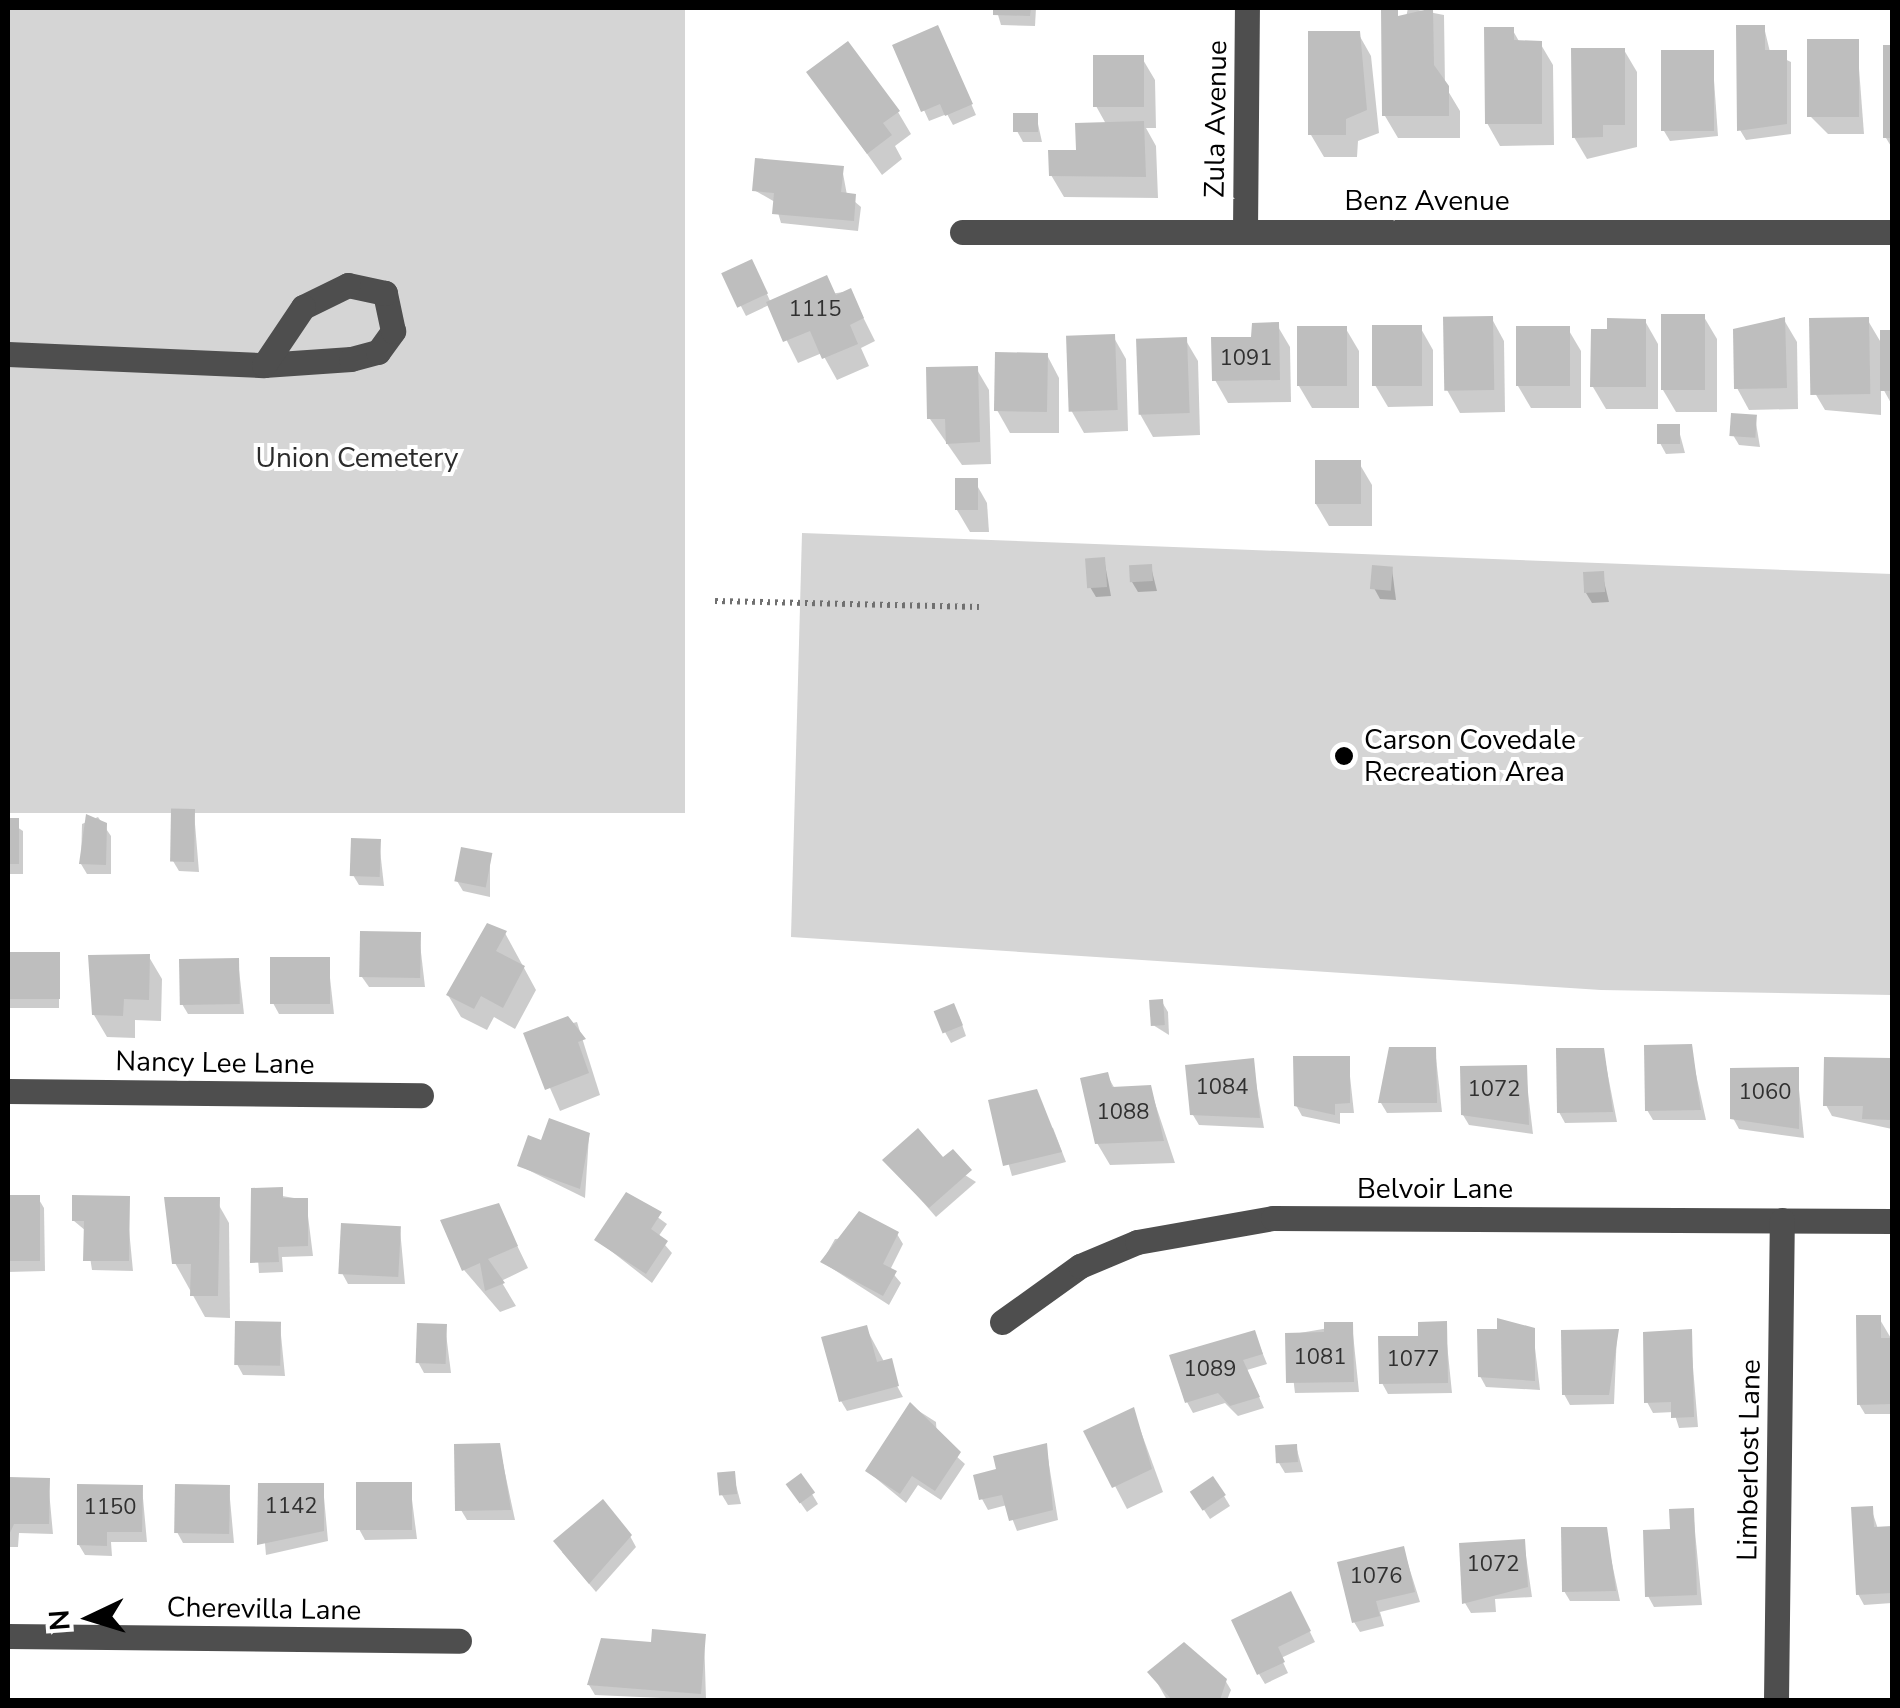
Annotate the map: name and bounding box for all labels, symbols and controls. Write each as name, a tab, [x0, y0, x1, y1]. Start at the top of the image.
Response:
street label: Zula Avenue	[1198, 40, 1234, 198]
street label: Benz Avenue	[1344, 184, 1510, 218]
house number: 1115	[789, 297, 841, 323]
house number: 1091	[1220, 346, 1272, 372]
park label: Union Cemetery	[256, 441, 458, 475]
place label: Carson Covedale Recreation Area	[1364, 723, 1576, 789]
marker: Carson Covedale Recreation Area	[1333, 745, 1355, 767]
street label: Nancy Lee Lane	[115, 1044, 315, 1082]
house number: 1084	[1196, 1075, 1248, 1101]
house number: 1072	[1468, 1077, 1520, 1103]
house number: 1060	[1739, 1080, 1791, 1106]
house number: 1088	[1097, 1100, 1149, 1126]
street label: Belvoir Lane	[1357, 1172, 1513, 1206]
house number: 1081	[1294, 1345, 1346, 1371]
house number: 1077	[1387, 1347, 1439, 1373]
house number: 1089	[1184, 1357, 1236, 1383]
street label: Limberlost Lane	[1730, 1359, 1768, 1561]
house number: 1142	[265, 1494, 317, 1520]
house number: 1150	[84, 1495, 136, 1521]
house number: 1072	[1467, 1552, 1519, 1578]
house number: 1076	[1350, 1564, 1402, 1590]
north arrow	[40, 1568, 140, 1668]
street label: Cherevilla Lane	[166, 1591, 362, 1627]
text: N	[40, 1608, 80, 1632]

